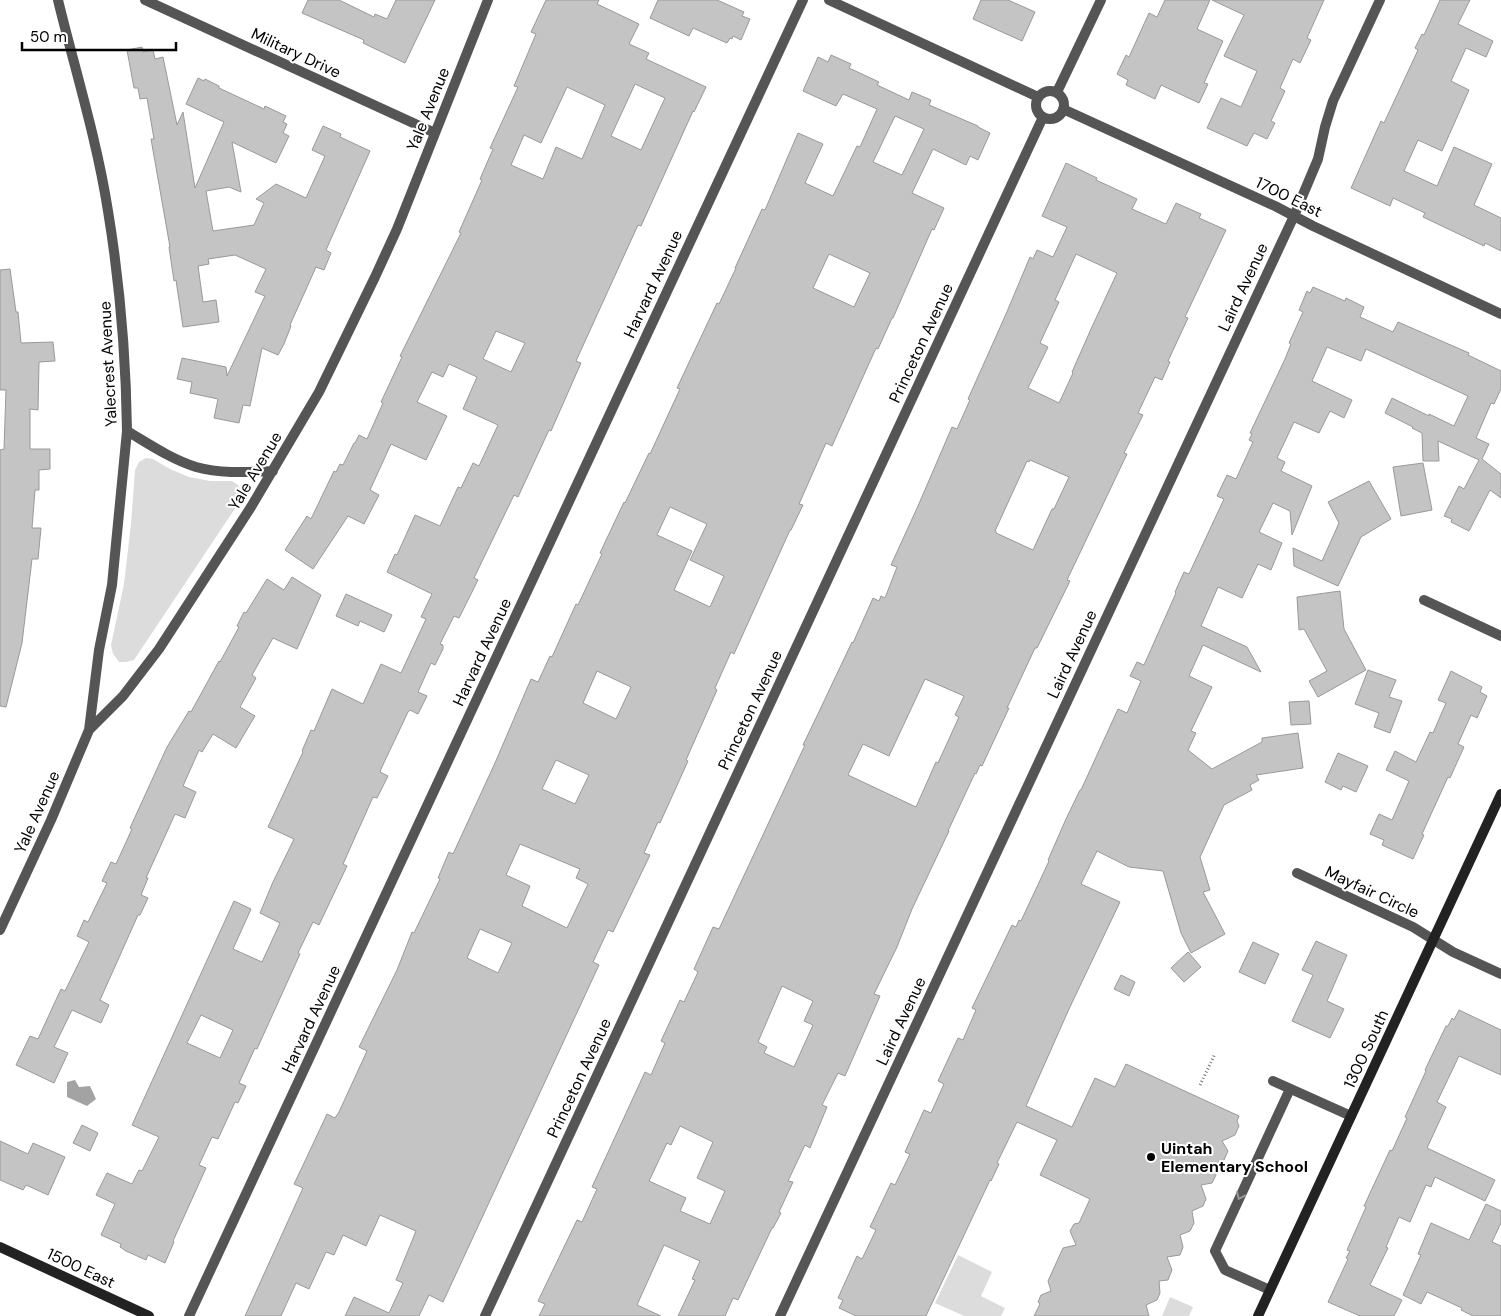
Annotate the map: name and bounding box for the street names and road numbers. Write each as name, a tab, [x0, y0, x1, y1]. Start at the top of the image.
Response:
street label: Military Drive	[248, 23, 344, 83]
street label: Yale Avenue	[402, 64, 454, 154]
street label: 1700 East	[1252, 172, 1326, 222]
street label: Harvard Avenue	[619, 227, 687, 341]
street label: Laird Avenue	[1213, 239, 1273, 335]
street label: Princeton Avenue	[884, 280, 958, 406]
street label: Yalecrest Avenue	[94, 301, 122, 427]
street label: Yale Avenue	[223, 428, 287, 514]
street label: Harvard Avenue	[448, 595, 516, 709]
street label: Laird Avenue	[1042, 606, 1102, 702]
street label: Princeton Avenue	[713, 647, 787, 773]
street label: Yale Avenue	[9, 767, 65, 857]
street label: Mayfair Circle	[1322, 861, 1422, 923]
street label: Harvard Avenue	[277, 962, 345, 1076]
street label: Laird Avenue	[871, 973, 931, 1069]
street label: 1300 South	[1339, 1006, 1393, 1092]
street label: Princeton Avenue	[542, 1015, 616, 1141]
street label: 1500 East	[44, 1243, 118, 1293]

